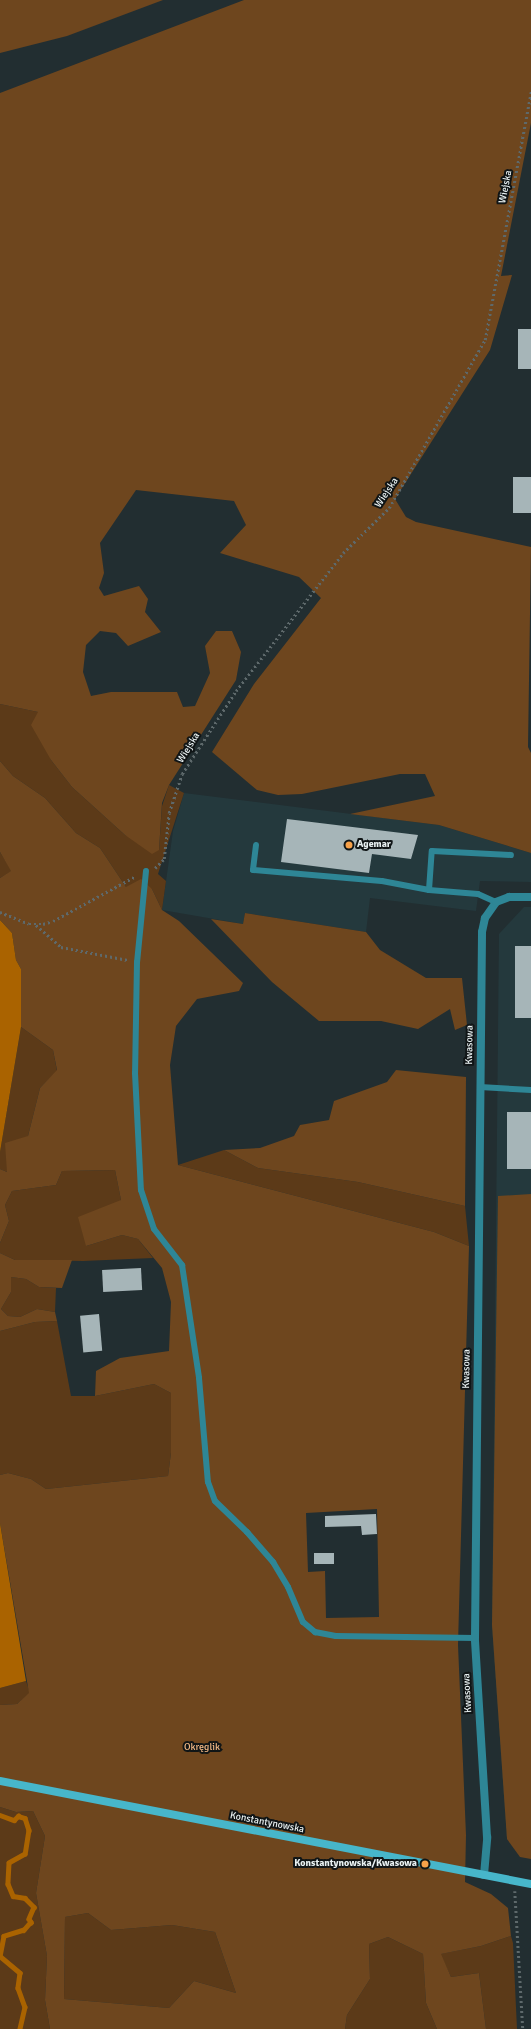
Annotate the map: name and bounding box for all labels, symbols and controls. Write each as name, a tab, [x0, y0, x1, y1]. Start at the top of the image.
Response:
street label: Wiejska	[497, 169, 515, 205]
street label: Wiejska	[373, 476, 401, 510]
street label: Wiejska	[175, 731, 203, 765]
place label: Agemar	[357, 839, 391, 851]
marker: Agemar	[344, 840, 354, 850]
street label: Kwasowa	[464, 1025, 476, 1065]
street label: Kwasowa	[461, 1349, 473, 1389]
street label: Kwasowa	[461, 1673, 475, 1713]
park label: Okręglik	[184, 1742, 220, 1754]
street label: Konstantynowska	[229, 1810, 305, 1836]
place label: Konstantynowska/Kwasowa	[294, 1858, 417, 1870]
marker: Konstantynowska/Kwasowa	[420, 1859, 430, 1869]

